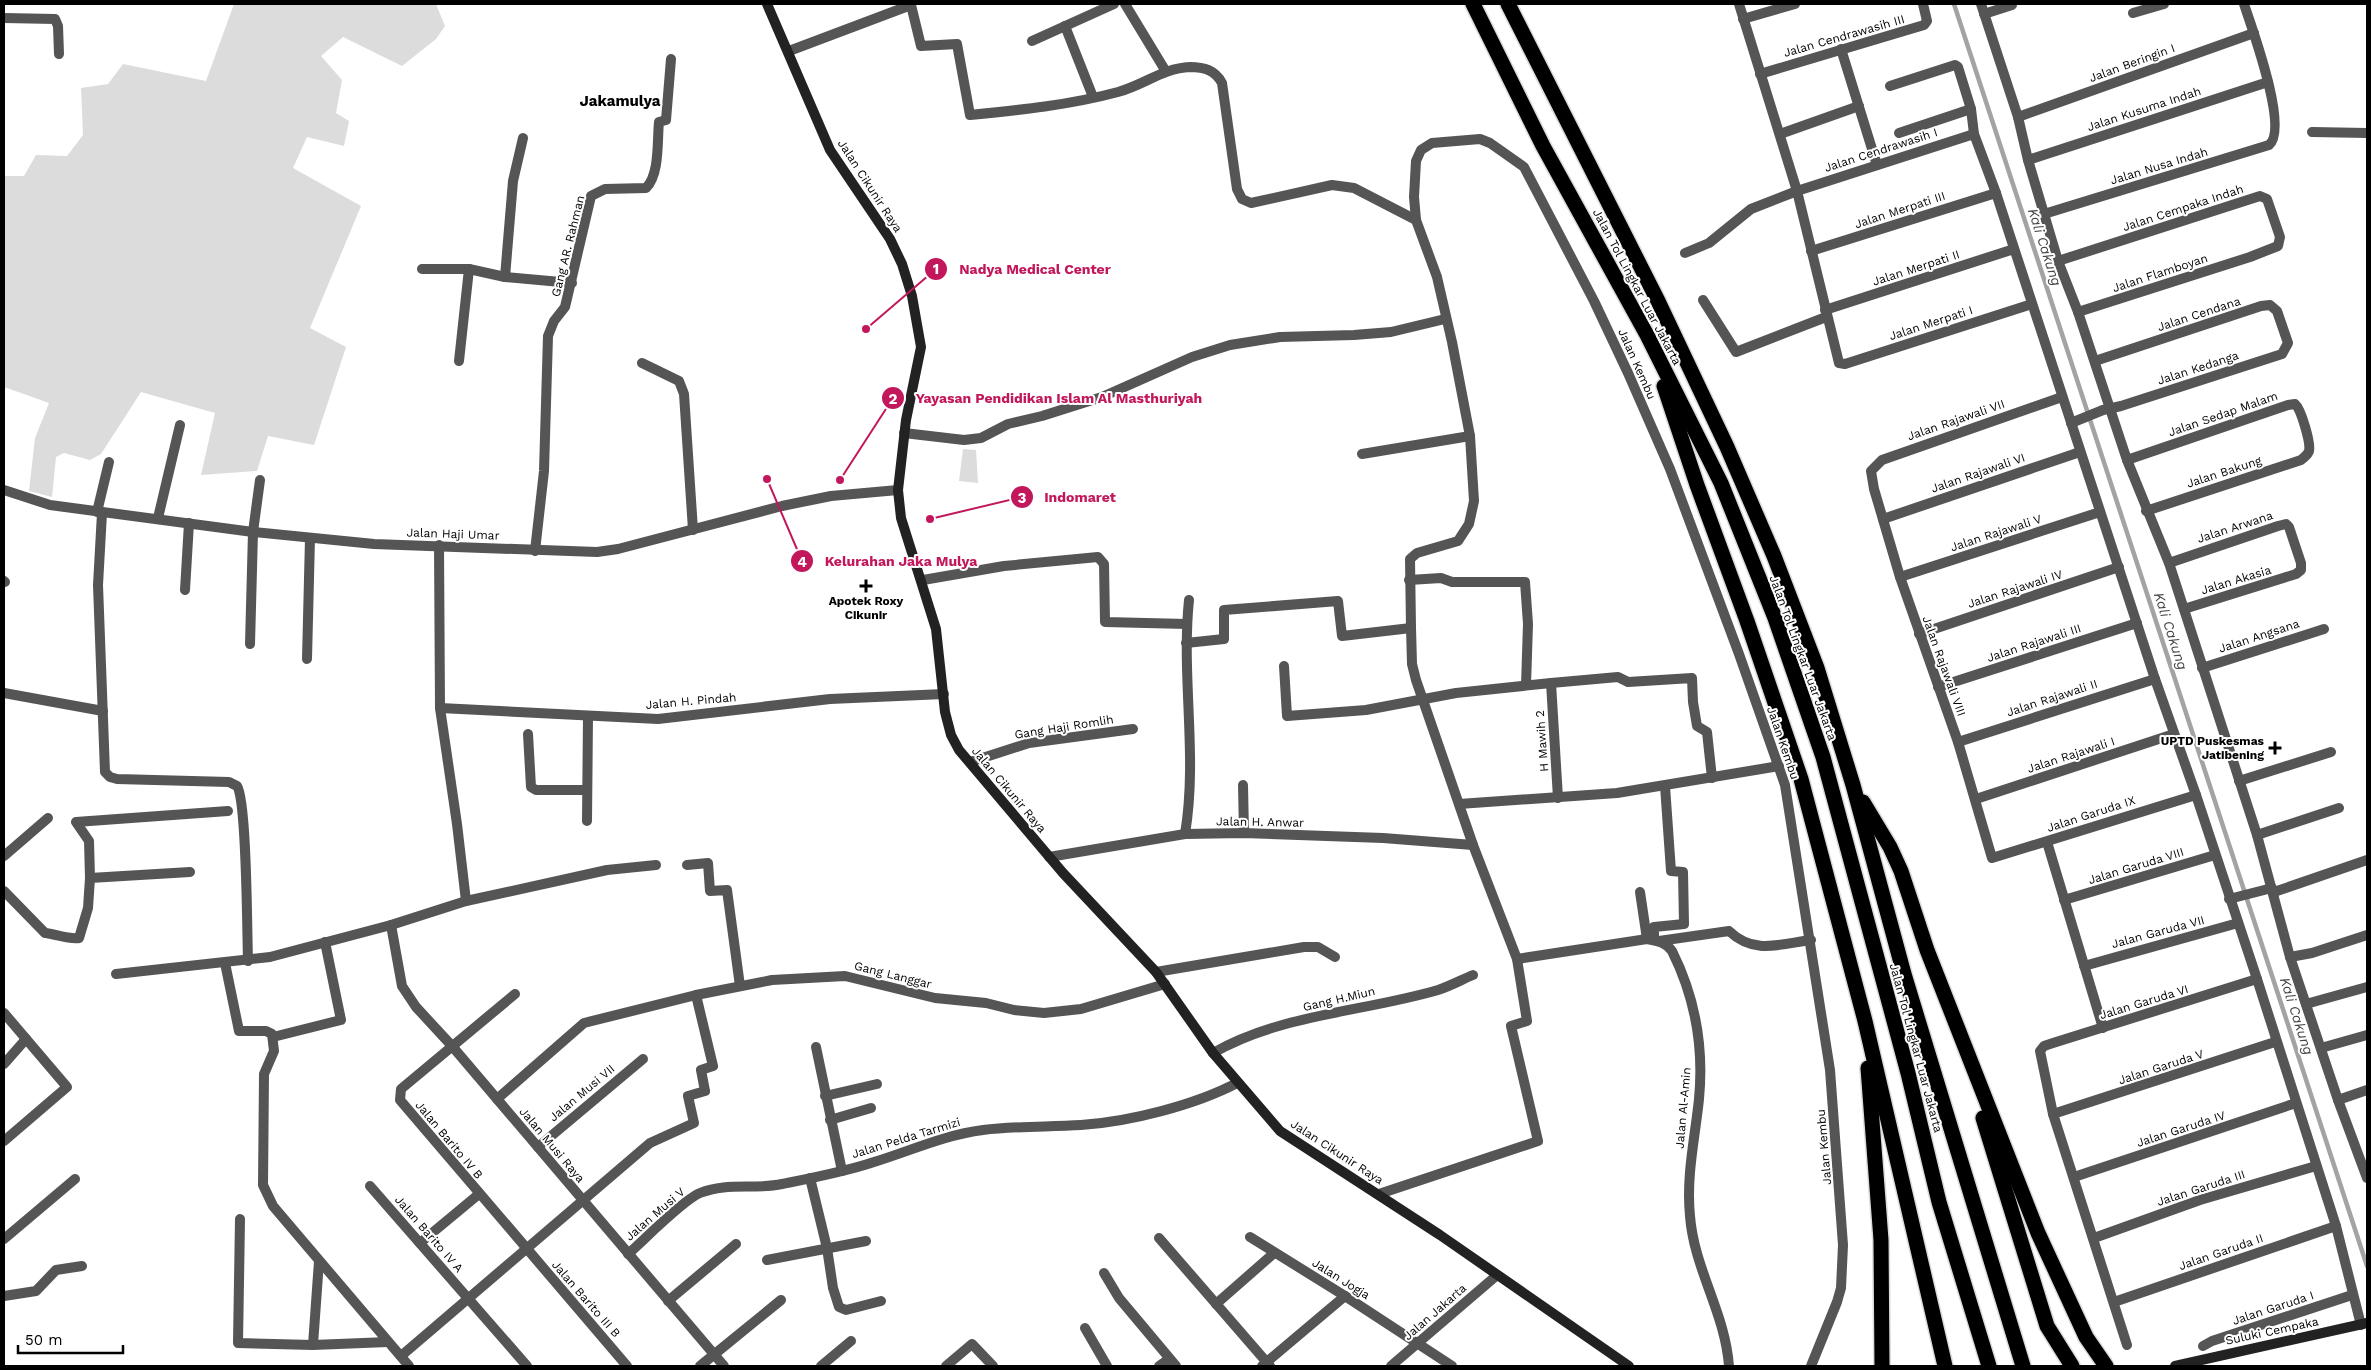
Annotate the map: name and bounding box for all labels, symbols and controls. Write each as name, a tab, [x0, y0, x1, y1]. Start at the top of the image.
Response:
street label: Jalan Cendrawasih III	[1782, 12, 1906, 60]
street label: Jalan Beringin I	[2087, 41, 2177, 85]
street label: Jalan Kusuma Indah	[2085, 84, 2203, 134]
district label: Jakamulya	[580, 92, 661, 110]
street label: Jalan Cendrawasih I	[1823, 125, 1939, 175]
street label: Jalan Cikunir Raya	[835, 137, 905, 235]
street label: Jalan Nusa Indah	[2109, 145, 2209, 187]
street label: Jalan Cempaka Indah	[2121, 182, 2245, 234]
street label: Jalan Merpati III	[1853, 189, 1947, 231]
street label: Gang AR. Rahman	[549, 194, 587, 298]
water label: Kali Cakung	[2025, 206, 2065, 288]
street label: Jalan Tol Lingkar Luar Jakarta	[1590, 207, 1684, 368]
street label: Jalan Merpati II	[1871, 247, 1961, 289]
street label: Jalan Flamboyan	[2111, 251, 2209, 295]
callout: Nadya Medical Center	[924, 255, 1121, 284]
text: 1	[933, 260, 939, 278]
text: Nadya Medical Center	[959, 261, 1111, 277]
street label: Jalan Cendana	[2156, 294, 2242, 334]
street label: Jalan Merpati I	[1887, 303, 1975, 343]
street label: Jalan Kembu	[1615, 326, 1659, 402]
street label: Jalan Kedanga	[2156, 348, 2241, 388]
callout: Yayasan Pendidikan Islam Al Masthuriyah	[881, 384, 1213, 413]
street label: Jalan Sedap Malam	[2166, 389, 2280, 439]
text: 2	[889, 390, 898, 408]
text: Yayasan Pendidikan Islam Al Masthuriyah	[916, 390, 1202, 406]
street label: Jalan Rajawali VII	[1905, 397, 2007, 443]
street label: Jalan Rajawali VI	[1929, 450, 2027, 496]
street label: Jalan Bakung	[2185, 453, 2264, 491]
callout: Indomaret	[1009, 483, 1126, 512]
text: 3	[1018, 489, 1027, 507]
text: Indomaret	[1044, 489, 1116, 505]
street label: Jalan Arwana	[2195, 508, 2275, 546]
street label: Jalan Rajawali V	[1949, 512, 2044, 554]
street label: Jalan Haji Umar	[406, 525, 500, 543]
callout: Kelurahan Jaka Mulya	[790, 547, 988, 576]
text: 4	[797, 553, 807, 571]
text: Kelurahan Jaka Mulya	[825, 553, 978, 569]
street label: Jalan Akasia	[2199, 563, 2273, 597]
street label: Jalan Rajawali IV	[1966, 567, 2064, 611]
street label: Jalan Tol Lingkar Luar Jakarta	[1767, 574, 1840, 743]
marker: Apotek Roxy Cikunir	[860, 580, 872, 592]
water label: Kali Cakung	[2151, 590, 2191, 672]
place label: Apotek Roxy Cikunir	[829, 594, 904, 622]
street label: Jalan Rajawali VIII	[1919, 614, 1969, 718]
street label: Jalan Angsana	[2217, 616, 2301, 656]
street label: Jalan Rajawali III	[1985, 621, 2083, 665]
street label: Jalan Rajawali II	[2005, 677, 2099, 719]
street label: Jalan H. Pindah	[645, 690, 737, 712]
street label: Jalan Kembu	[1764, 705, 1802, 781]
street label: H Mawih 2	[1533, 710, 1551, 772]
street label: Gang Haji Romlih	[1013, 712, 1115, 742]
street label: Jalan Rajawali I	[2025, 734, 2117, 776]
place label: UPTD Puskesmas Jatibening	[2161, 734, 2265, 762]
marker: UPTD Puskesmas Jatibening	[2268, 741, 2282, 755]
street label: Jalan Cikunir Raya	[969, 744, 1049, 836]
street label: Jalan Garuda IX	[2045, 793, 2137, 835]
street label: Jalan H. Anwar	[1216, 814, 1304, 830]
street label: Jalan Garuda VIII	[2086, 845, 2186, 887]
street label: Jalan Garuda VII	[2110, 913, 2206, 951]
street label: Gang Langgar	[853, 959, 933, 991]
street label: Jalan Tol Lingkar Luar Jakarta	[1887, 962, 1945, 1134]
water label: Kali Cakung	[2277, 975, 2317, 1057]
street label: Jalan Garuda VI	[2098, 982, 2190, 1022]
street label: Gang H.Miun	[1302, 984, 1376, 1014]
street label: Jalan Garuda V	[2117, 1047, 2206, 1087]
street label: Jalan Musi VII	[546, 1062, 618, 1124]
street label: Jalan Al-Amin	[1672, 1067, 1694, 1149]
street label: Jalan Barito IV B	[412, 1098, 486, 1182]
street label: Jalan Musi Raya	[516, 1105, 588, 1186]
street label: Jalan Garuda IV	[2135, 1108, 2227, 1150]
street label: Jalan Kembu	[1814, 1109, 1834, 1185]
street label: Jalan Pelda Tarmizi	[850, 1115, 962, 1161]
street label: Jalan Cikunir Raya	[1288, 1117, 1386, 1187]
street label: Jalan Garuda III	[2155, 1167, 2247, 1209]
street label: Jalan Musi V	[623, 1184, 688, 1244]
street label: Jalan Barito IV A	[392, 1193, 466, 1275]
street label: Jalan Garuda II	[2177, 1231, 2265, 1273]
street label: Jalan Jogja	[1310, 1256, 1373, 1302]
street label: Jalan Barito III B	[549, 1258, 623, 1340]
street label: Jalan Jakarta	[1401, 1281, 1469, 1343]
street label: Jalan Garuda I	[2230, 1288, 2316, 1328]
street label: Suluki Cempaka	[2224, 1314, 2320, 1348]
scale bar	[18, 1322, 122, 1354]
text: 50 m	[25, 1331, 62, 1349]

